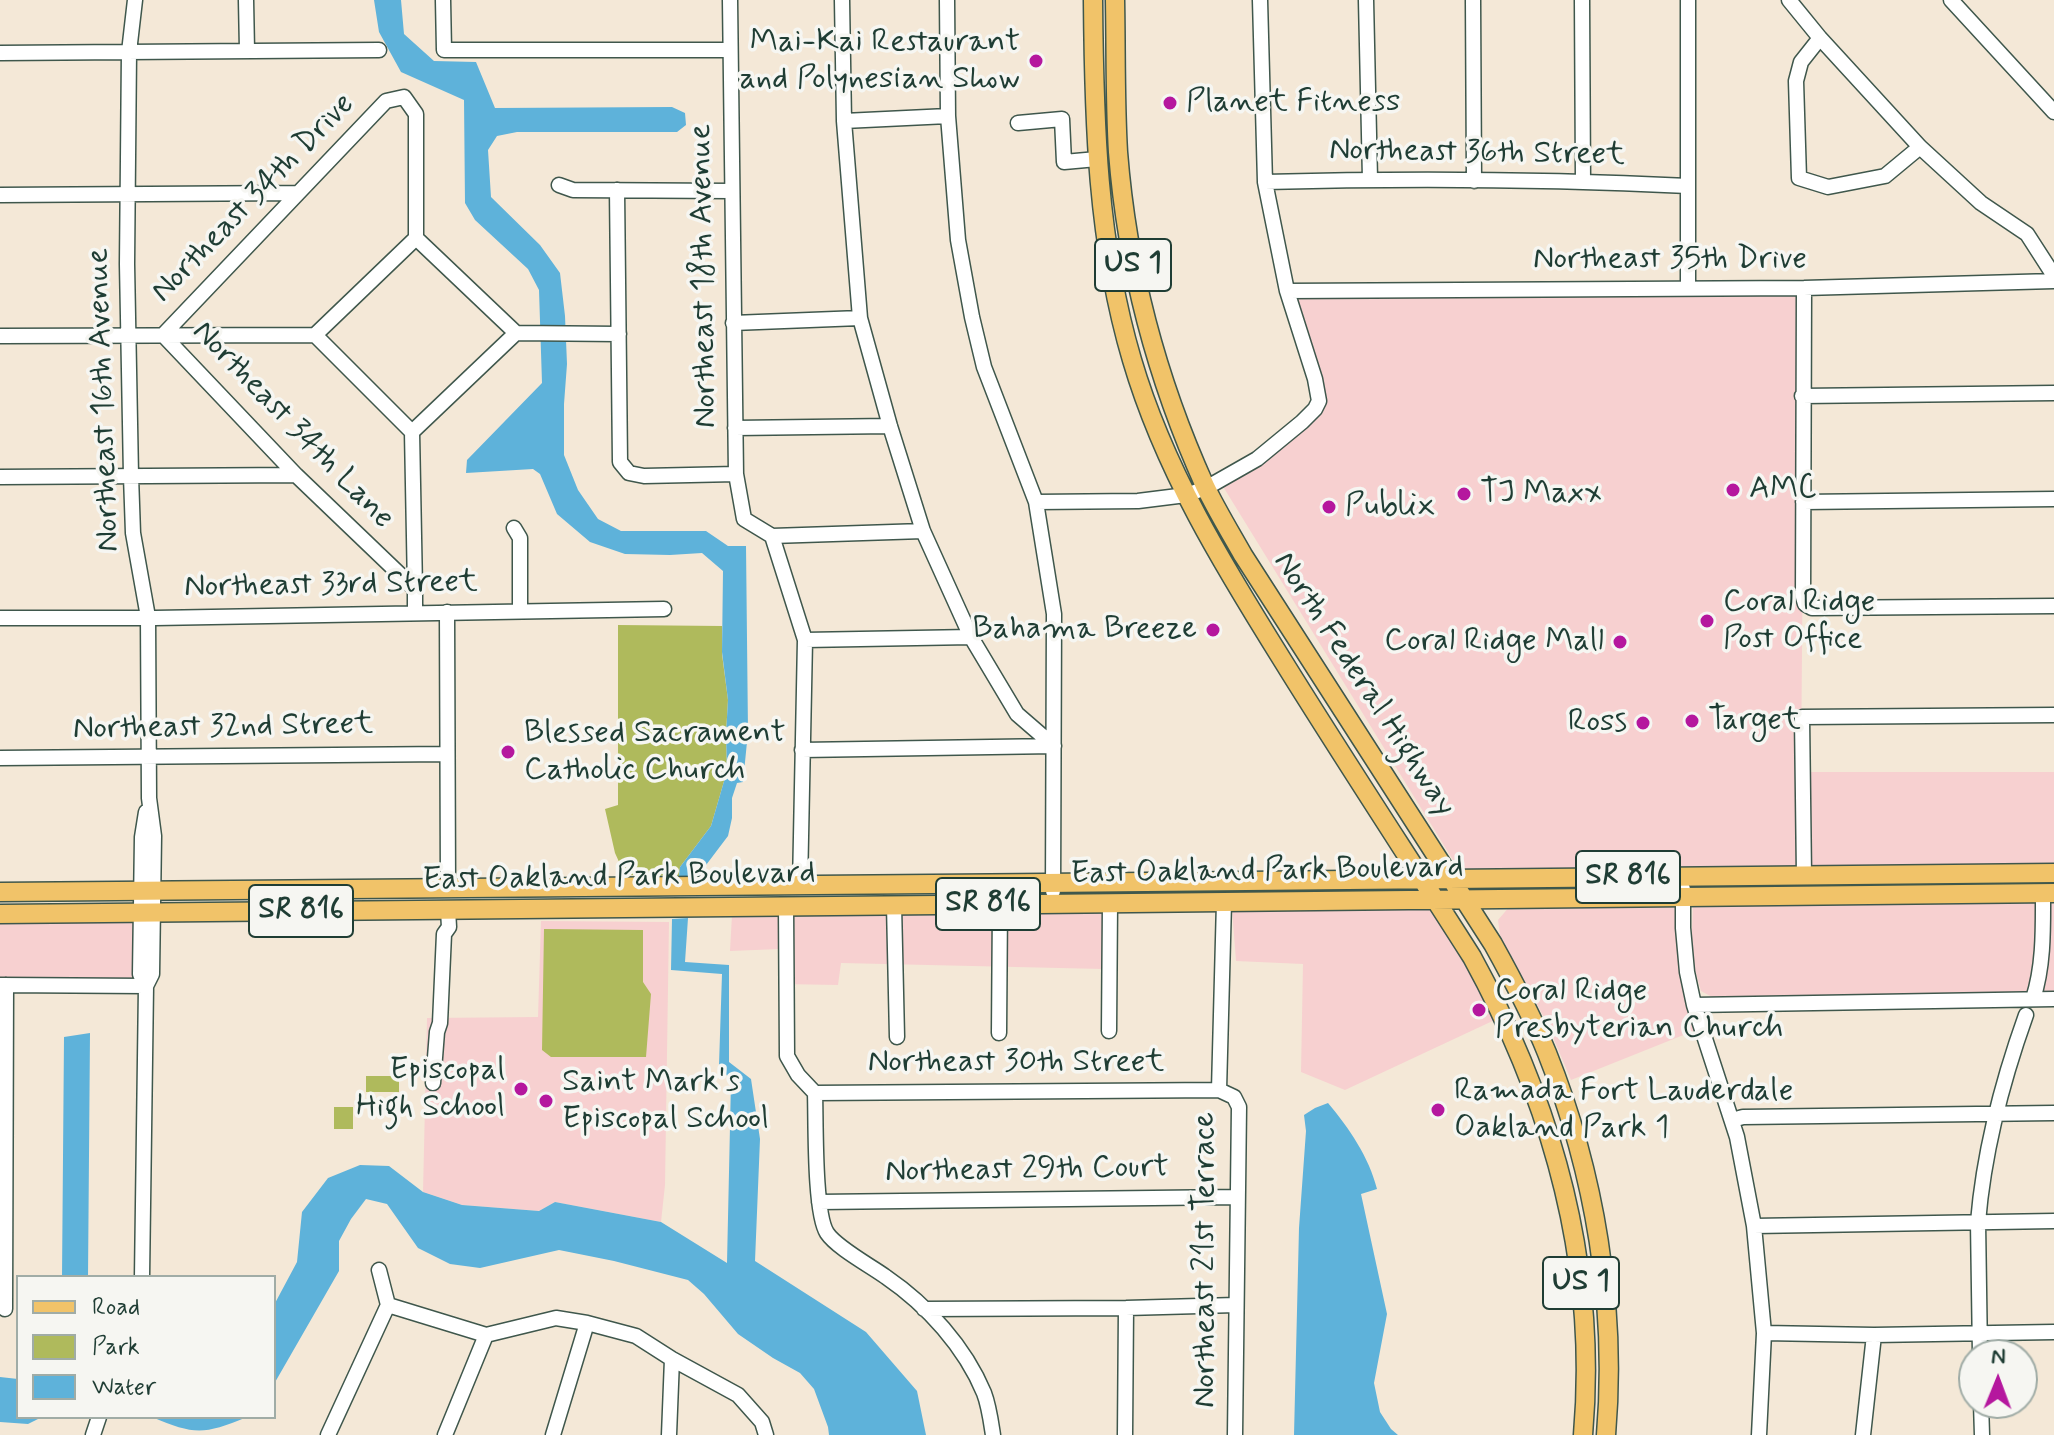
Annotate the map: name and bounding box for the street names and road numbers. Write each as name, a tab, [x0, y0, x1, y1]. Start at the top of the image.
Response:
street label: Northeast 34th Drive	[144, 86, 364, 312]
street label: Northeast 18th Avenue	[683, 124, 727, 428]
street label: Northeast 36th Street	[1329, 132, 1625, 176]
road number: US 1	[1095, 239, 1171, 291]
street label: Northeast 35th Drive	[1533, 241, 1807, 279]
street label: Northeast 16th Avenue	[81, 247, 129, 553]
street label: Northeast 34th Lane	[183, 314, 401, 538]
street label: North Federal Highway	[1263, 546, 1463, 824]
street label: Northeast 33rd Street	[184, 564, 478, 608]
street label: Northeast 32nd Street	[73, 706, 373, 750]
street label: East Oakland Park Boulevard	[1070, 849, 1464, 895]
road number: SR 816	[1576, 851, 1680, 903]
street label: East Oakland Park Boulevard	[422, 855, 816, 901]
road number: SR 816	[936, 878, 1040, 930]
road number: SR 816	[249, 885, 353, 937]
street label: Northeast 30th Street	[868, 1044, 1164, 1082]
street label: Northeast 21st Terrace	[1187, 1112, 1225, 1408]
street label: Northeast 29th Court	[885, 1149, 1169, 1193]
road number: US 1	[1543, 1257, 1619, 1309]

